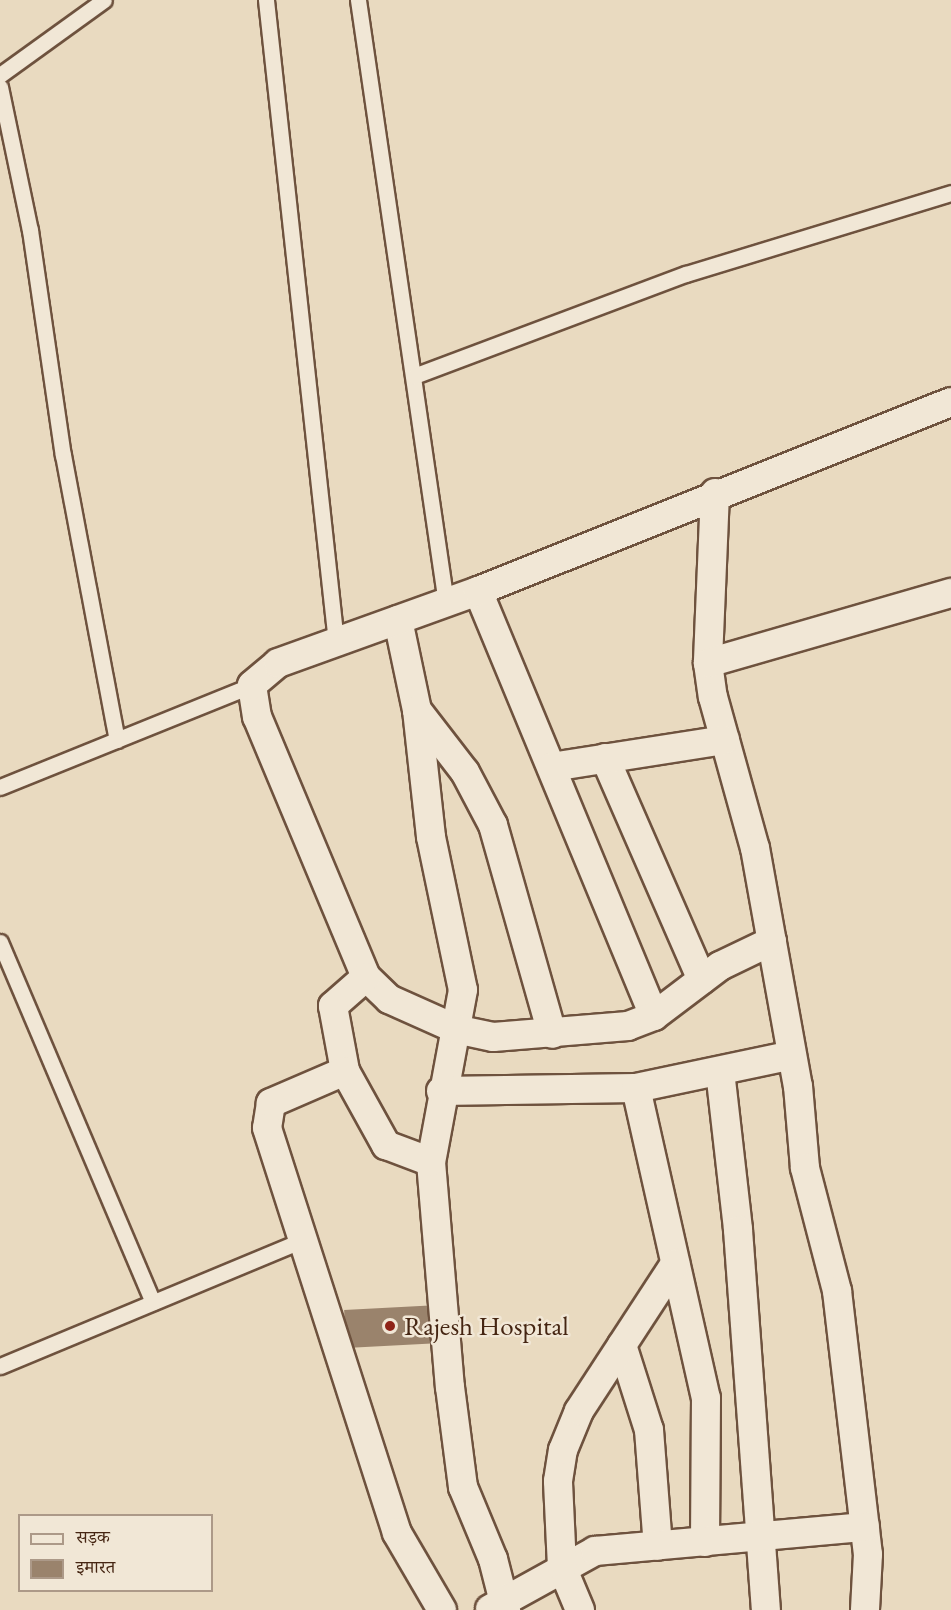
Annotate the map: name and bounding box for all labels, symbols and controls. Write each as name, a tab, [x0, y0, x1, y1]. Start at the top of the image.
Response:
place label: Rajesh Hospital	[404, 1310, 569, 1342]
marker: Rajesh Hospital	[381, 1317, 399, 1335]
legend	[18, 1514, 213, 1592]
text: सड़क	[76, 1525, 110, 1548]
text: इमारत	[76, 1555, 115, 1578]

